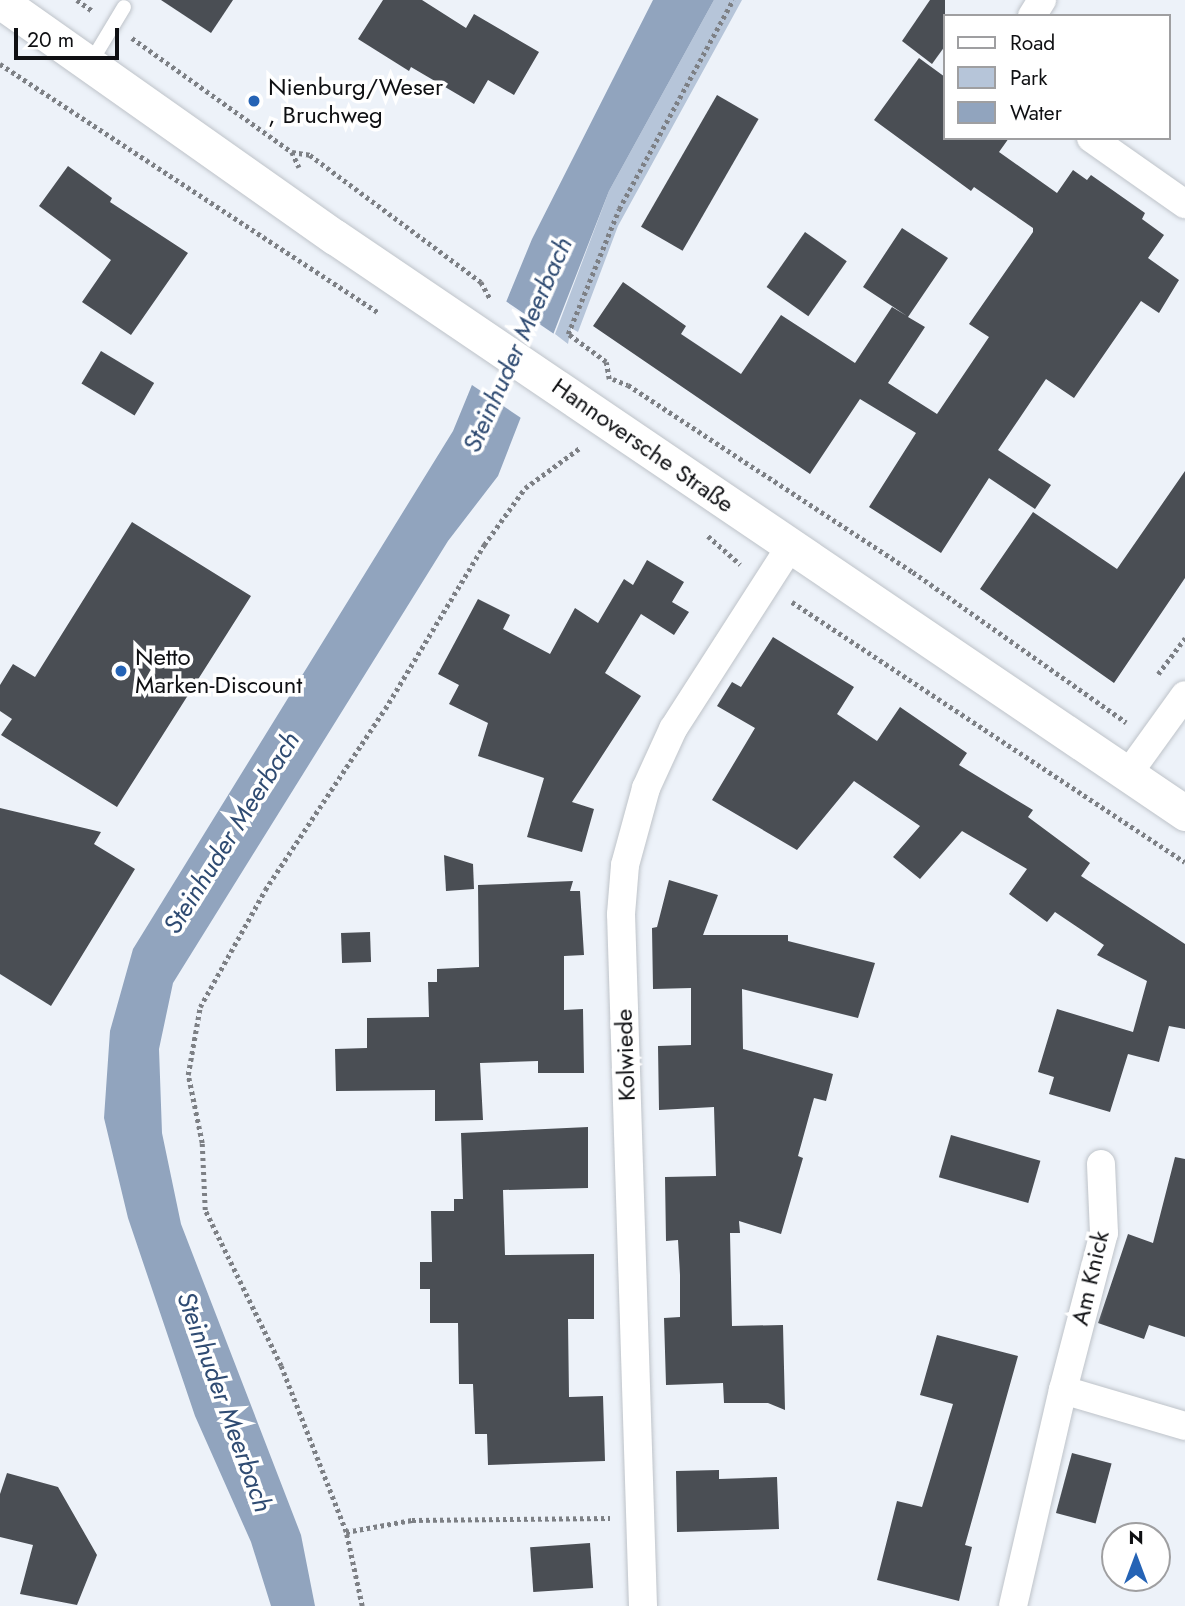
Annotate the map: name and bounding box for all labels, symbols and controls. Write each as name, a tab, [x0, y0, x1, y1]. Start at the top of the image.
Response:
scale bar	[18, 14, 122, 58]
legend	[944, 14, 1171, 140]
text: 20 m	[27, 25, 74, 55]
text: Road	[1010, 28, 1055, 58]
text: Park	[1010, 63, 1047, 93]
place label: Nienburg/Weser , Bruchweg	[268, 73, 443, 129]
marker: Nienburg/Weser , Bruchweg	[246, 93, 262, 109]
text: Water	[1010, 98, 1062, 128]
water label: Steinhuder Meerbach	[457, 233, 579, 457]
street label: Hannoversche Straße	[547, 371, 739, 519]
place label: Netto Marken-Discount	[135, 643, 302, 699]
marker: Netto Marken-Discount	[113, 663, 129, 679]
water label: Steinhuder Meerbach	[157, 726, 307, 940]
street label: Kolwiede	[609, 1008, 641, 1102]
street label: Am Knick	[1065, 1228, 1115, 1328]
water label: Steinhuder Meerbach	[170, 1288, 278, 1516]
north arrow	[1101, 1522, 1171, 1592]
text: N	[1128, 1524, 1144, 1551]

